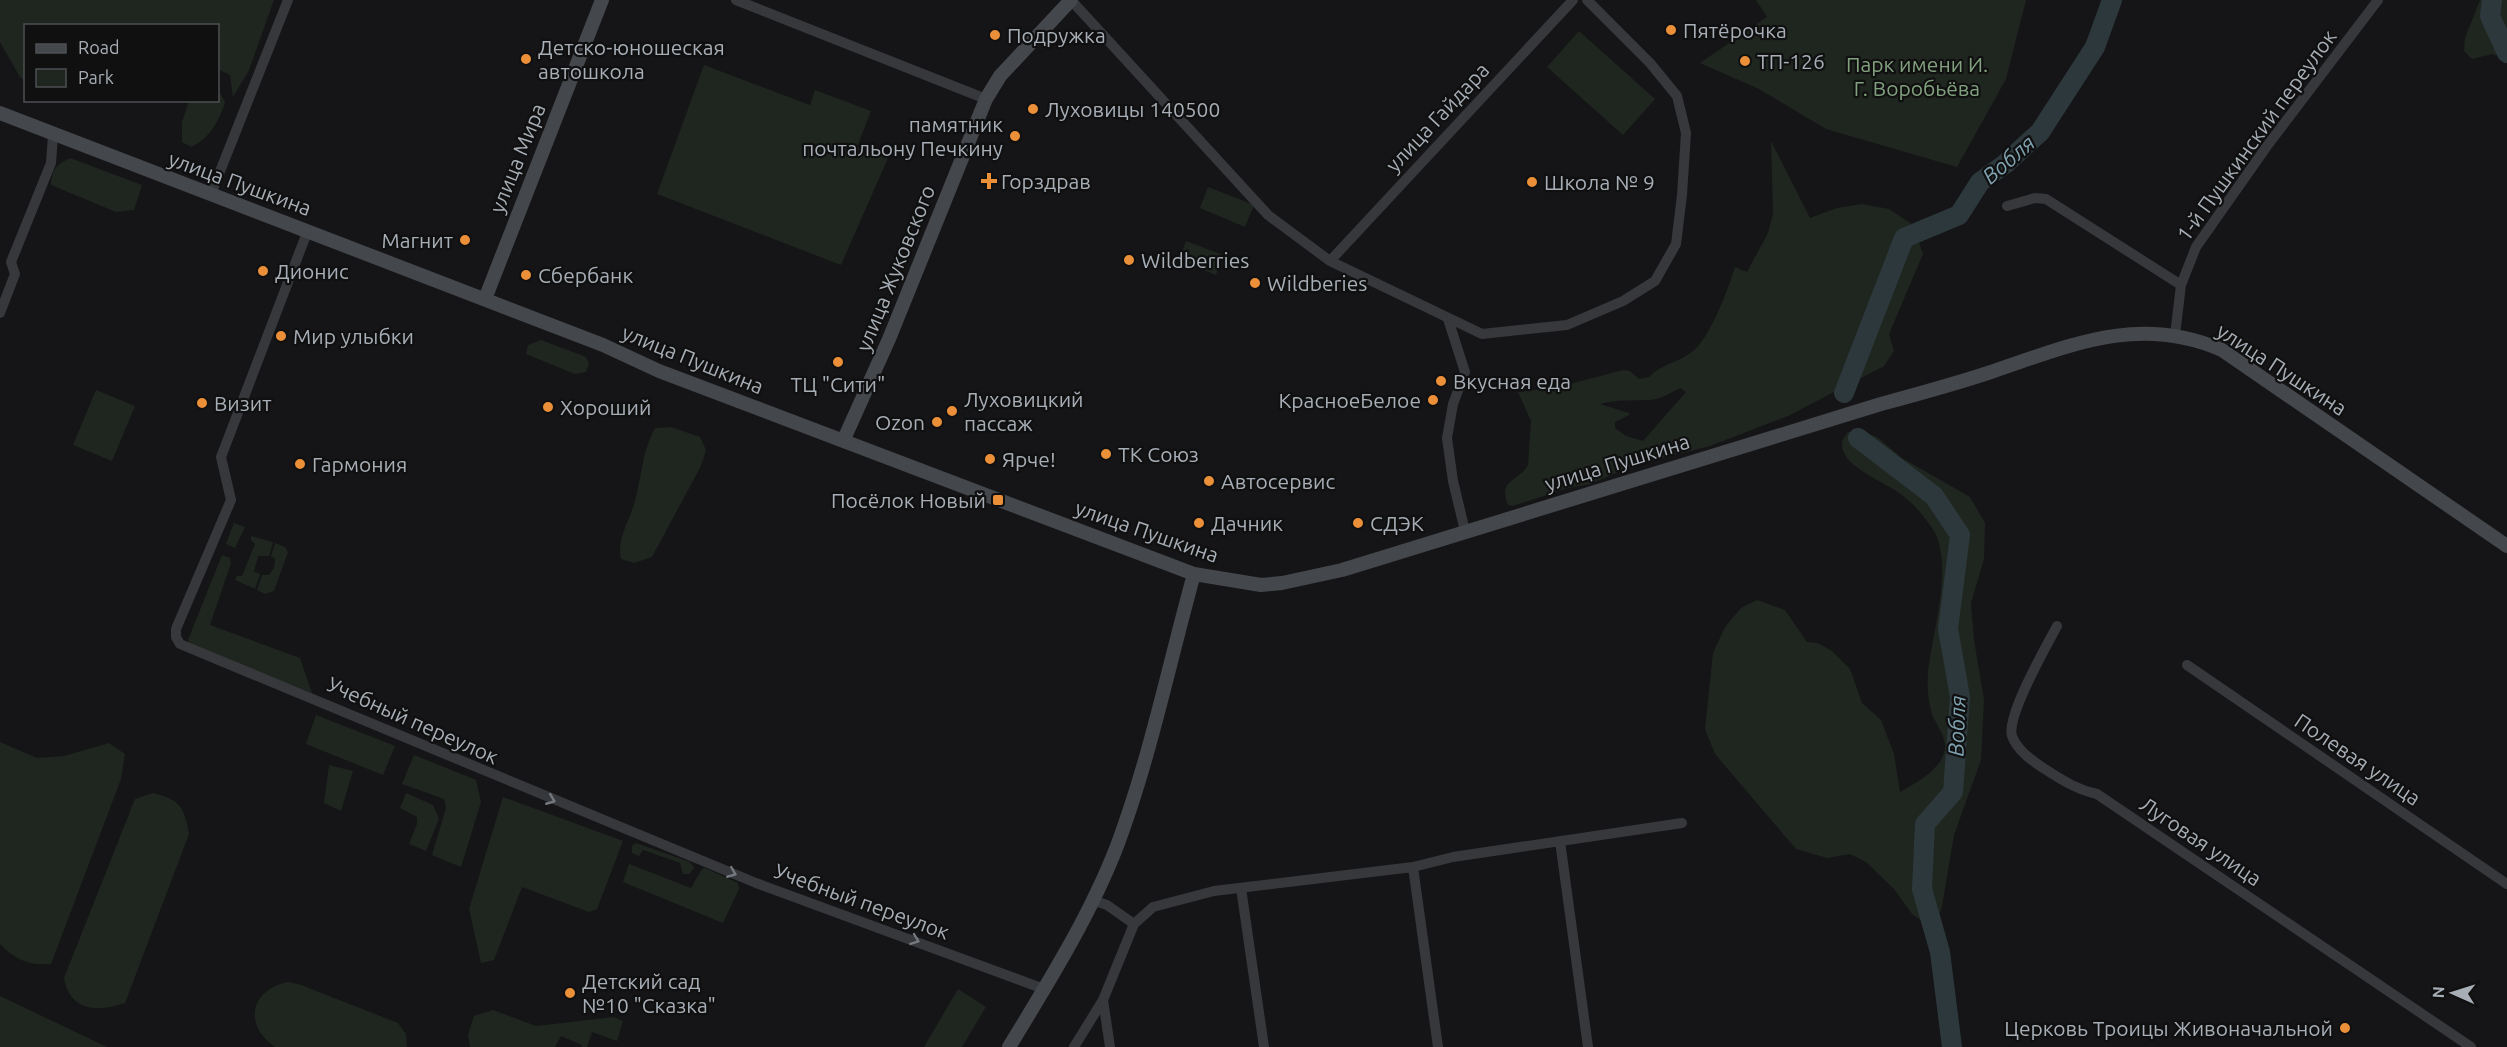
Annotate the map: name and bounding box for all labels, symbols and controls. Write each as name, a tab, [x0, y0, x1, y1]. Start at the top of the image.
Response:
place label: Пятёрочка	[1683, 18, 1787, 42]
place label: Подружка	[1007, 23, 1106, 47]
marker: Пятёрочка	[1664, 23, 1678, 37]
legend	[24, 24, 219, 102]
street label: 1-й Пушкинский переулок	[2171, 25, 2341, 245]
marker: Подружка	[988, 28, 1002, 42]
place label: Детско-юношеская автошкола	[538, 35, 725, 83]
text: Road	[78, 37, 120, 57]
place label: ТП-126	[1757, 49, 1825, 73]
marker: Детско-юношеская автошкола	[519, 52, 533, 66]
park label: Парк имени И. Г. Воробьёва	[1846, 52, 1988, 100]
marker: ТП-126	[1738, 54, 1752, 68]
street label: улица Гайдара	[1380, 58, 1494, 176]
text: Park	[78, 67, 114, 87]
place label: Луховицы 140500	[1045, 97, 1220, 121]
street label: улица Мира	[484, 100, 550, 216]
marker: Луховицы 140500	[1026, 102, 1040, 116]
place label: памятник почтальону Печкину	[802, 112, 1003, 160]
marker: памятник почтальону Печкину	[1008, 129, 1022, 143]
water label: Вобля	[1977, 130, 2039, 188]
street label: улица Пушкина	[165, 146, 315, 220]
place label: Горздрав	[1001, 169, 1091, 193]
place label: Школа № 9	[1544, 170, 1655, 194]
marker: Горздрав	[982, 174, 996, 188]
marker: Школа № 9	[1525, 175, 1539, 189]
street label: улица Жуковского	[851, 181, 939, 355]
place label: Магнит	[381, 228, 454, 252]
marker: Магнит	[458, 233, 472, 247]
place label: Wildberries	[1141, 248, 1249, 272]
marker: Wildberries	[1122, 253, 1136, 267]
place label: Дионис	[275, 259, 349, 283]
place label: Сбербанк	[538, 263, 633, 287]
marker: Дионис	[256, 264, 270, 278]
marker: Сбербанк	[519, 268, 533, 282]
place label: Wildberies	[1267, 271, 1367, 295]
marker: Wildberies	[1248, 276, 1262, 290]
street label: улица Пушкина	[2212, 318, 2352, 420]
street label: улица Пушкина	[619, 320, 767, 398]
place label: Мир улыбки	[293, 324, 414, 348]
marker: Мир улыбки	[274, 329, 288, 343]
marker: ТЦ "Сити"	[831, 355, 845, 369]
place label: Вкусная еда	[1453, 369, 1571, 393]
place label: ТЦ "Сити"	[791, 372, 885, 396]
marker: Вкусная еда	[1434, 374, 1448, 388]
place label: Луховицкий пассаж	[964, 387, 1084, 435]
place label: КрасноeБелое	[1279, 388, 1421, 412]
place label: Визит	[214, 391, 272, 415]
marker: КрасноeБелое	[1426, 393, 1440, 407]
place label: Хороший	[560, 395, 651, 419]
marker: Визит	[195, 396, 209, 410]
marker: Хороший	[541, 400, 555, 414]
marker: Луховицкий пассаж	[945, 404, 959, 418]
place label: Ozon	[875, 410, 925, 434]
marker: Ozon	[930, 415, 944, 429]
street label: улица Пушкина	[1542, 429, 1692, 495]
place label: ТК Союз	[1118, 442, 1199, 466]
place label: Ярче!	[1002, 447, 1056, 471]
marker: ТК Союз	[1099, 447, 1113, 461]
place label: Гармония	[312, 452, 407, 476]
marker: Ярче!	[983, 452, 997, 466]
marker: Гармония	[293, 457, 307, 471]
place label: Автосервис	[1221, 469, 1336, 493]
marker: Автосервис	[1202, 474, 1216, 488]
place label: Посёлок Новый	[831, 488, 986, 512]
marker: Посёлок Новый	[991, 493, 1005, 507]
street label: улица Пушкина	[1072, 495, 1222, 567]
place label: Дачник	[1211, 511, 1283, 535]
place label: СДЭК	[1370, 511, 1424, 535]
marker: Дачник	[1192, 516, 1206, 530]
marker: СДЭК	[1351, 516, 1365, 530]
street label: Учебный переулок	[324, 672, 502, 769]
water label: Вобля	[1942, 695, 1970, 757]
street label: Полевая улица	[2291, 708, 2425, 810]
street label: Луговая улица	[2136, 792, 2266, 890]
one-way arrow	[545, 793, 556, 805]
street label: Учебный переулок	[771, 858, 953, 944]
one-way arrow	[726, 866, 737, 878]
one-way arrow	[909, 933, 920, 946]
north arrow	[2423, 963, 2483, 1023]
place label: Детский сад №10 "Сказка"	[582, 969, 716, 1017]
marker: Детский сад №10 "Сказка"	[563, 986, 577, 1000]
text: N	[2429, 986, 2447, 999]
place label: Церковь Троицы Живоначальной	[2004, 1016, 2333, 1040]
marker: Церковь Троицы Живоначальной	[2338, 1021, 2352, 1035]

